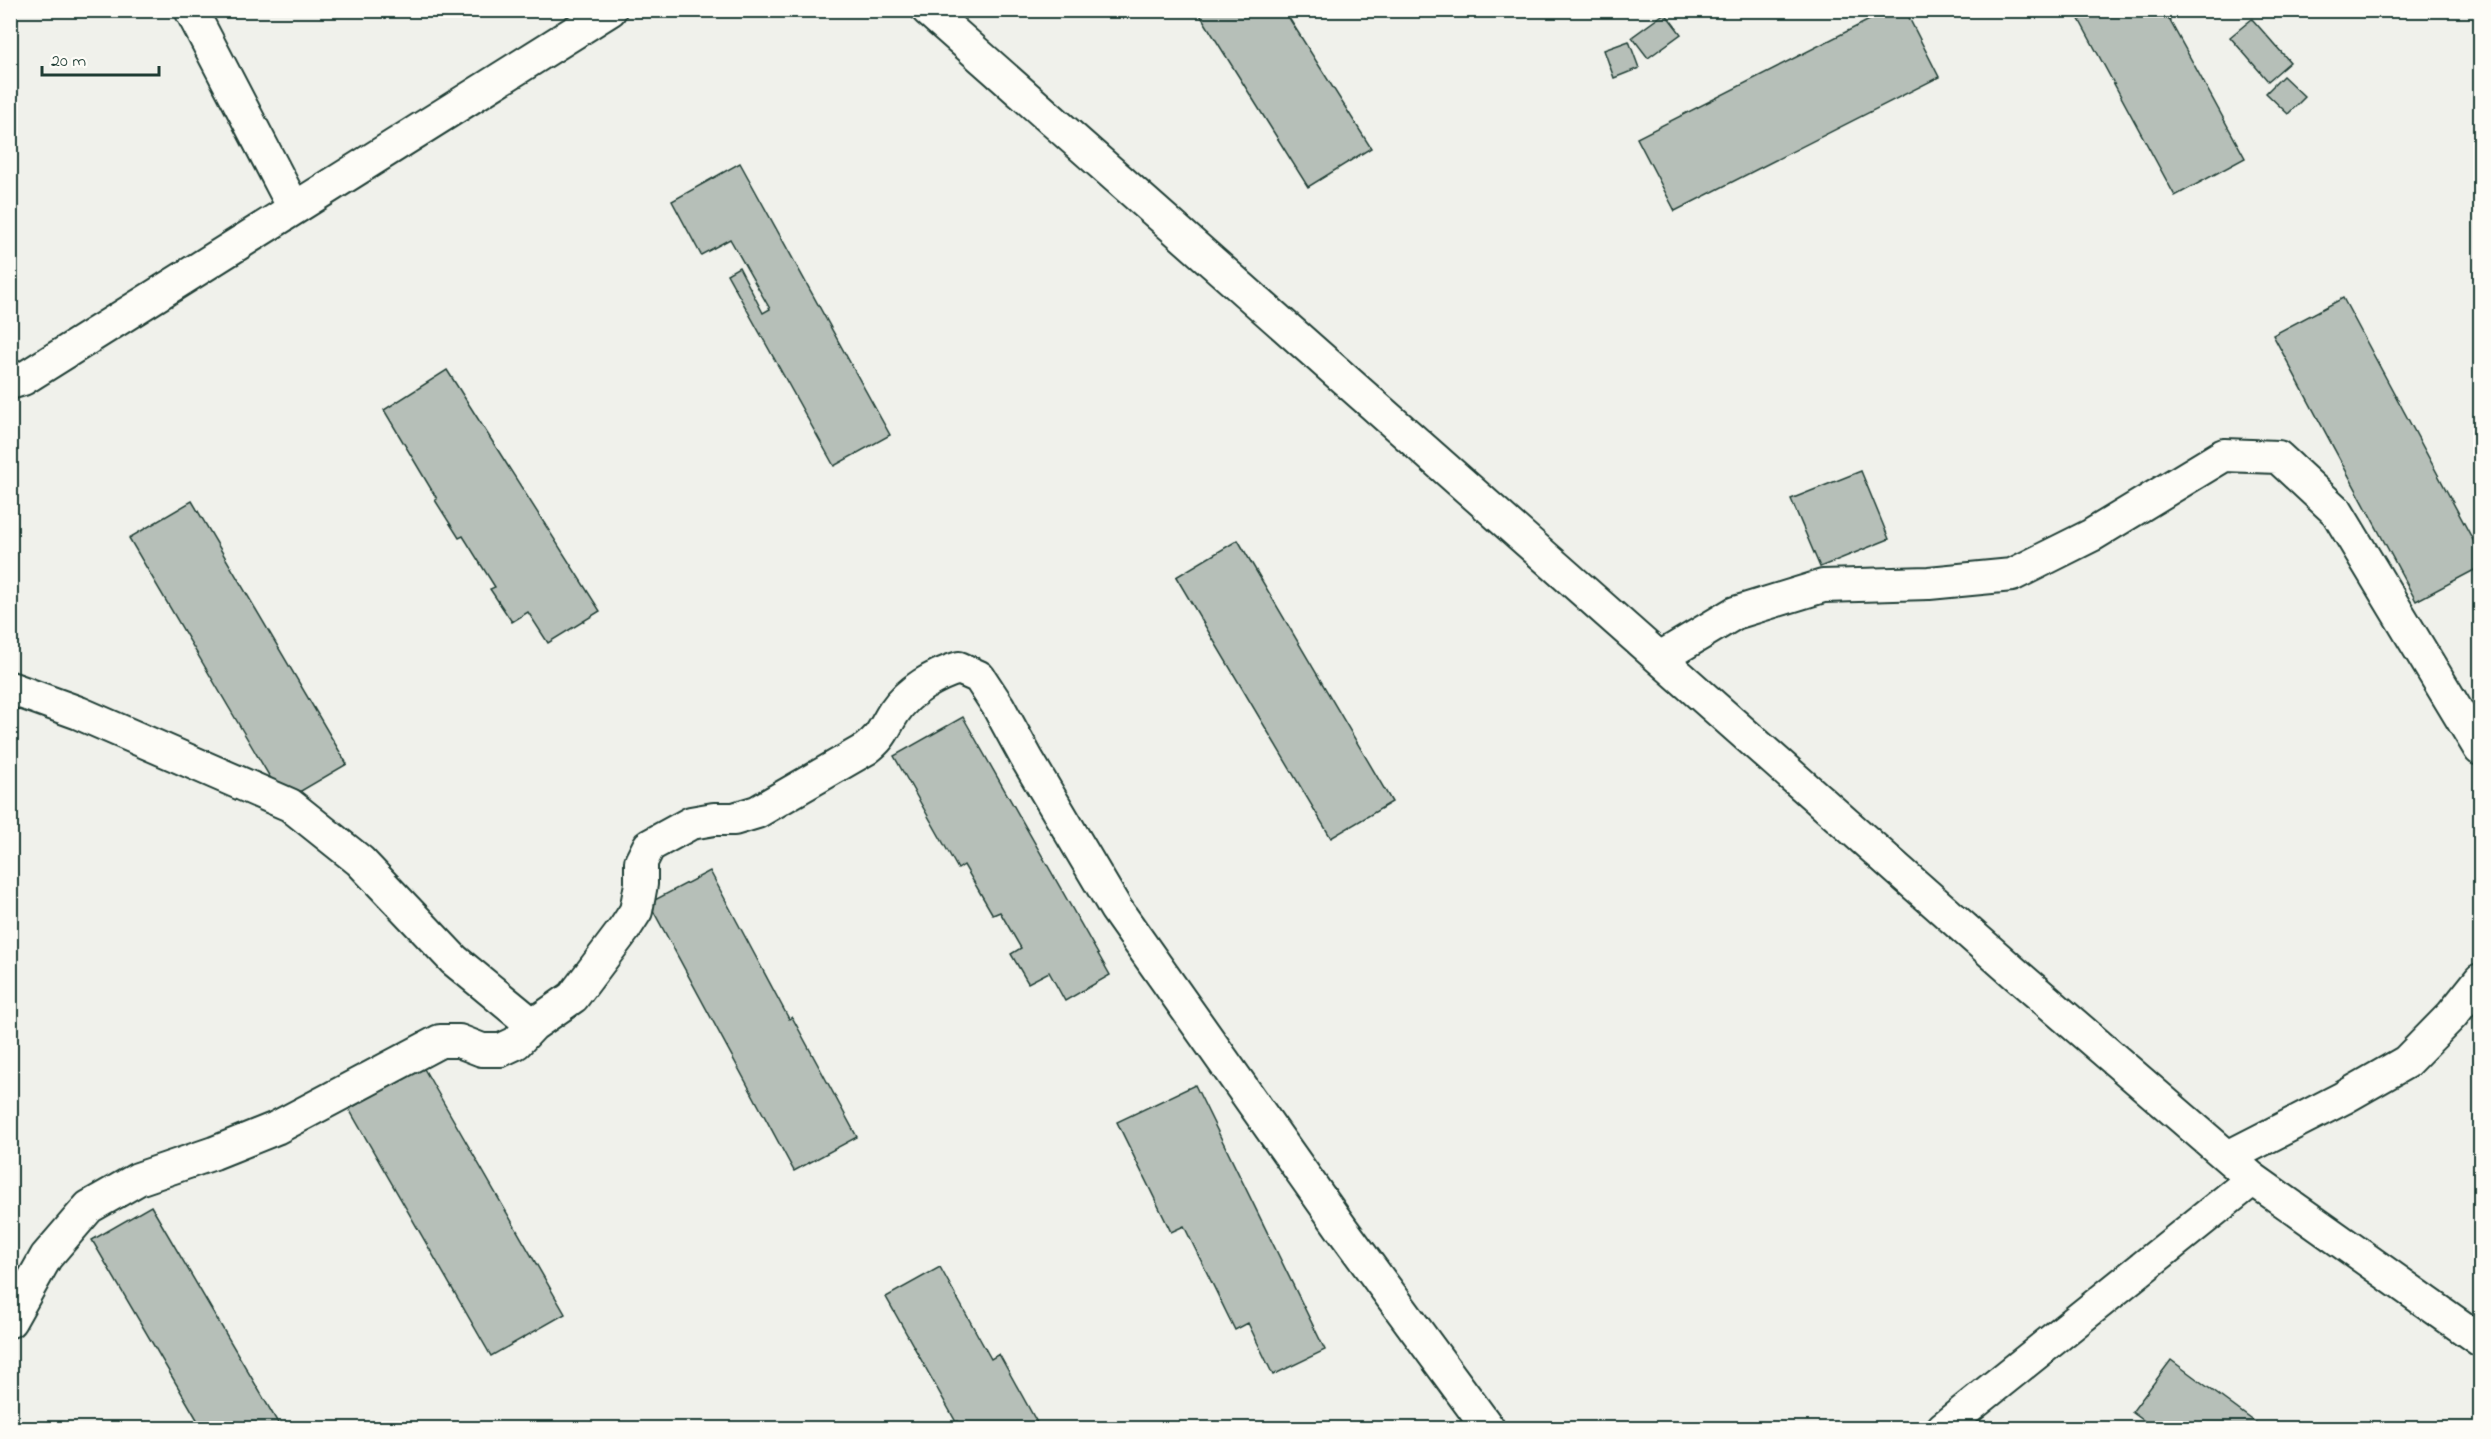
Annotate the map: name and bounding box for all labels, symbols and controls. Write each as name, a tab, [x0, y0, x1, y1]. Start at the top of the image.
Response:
scale bar	[42, 39, 159, 77]
text: 20 m	[51, 49, 86, 75]

